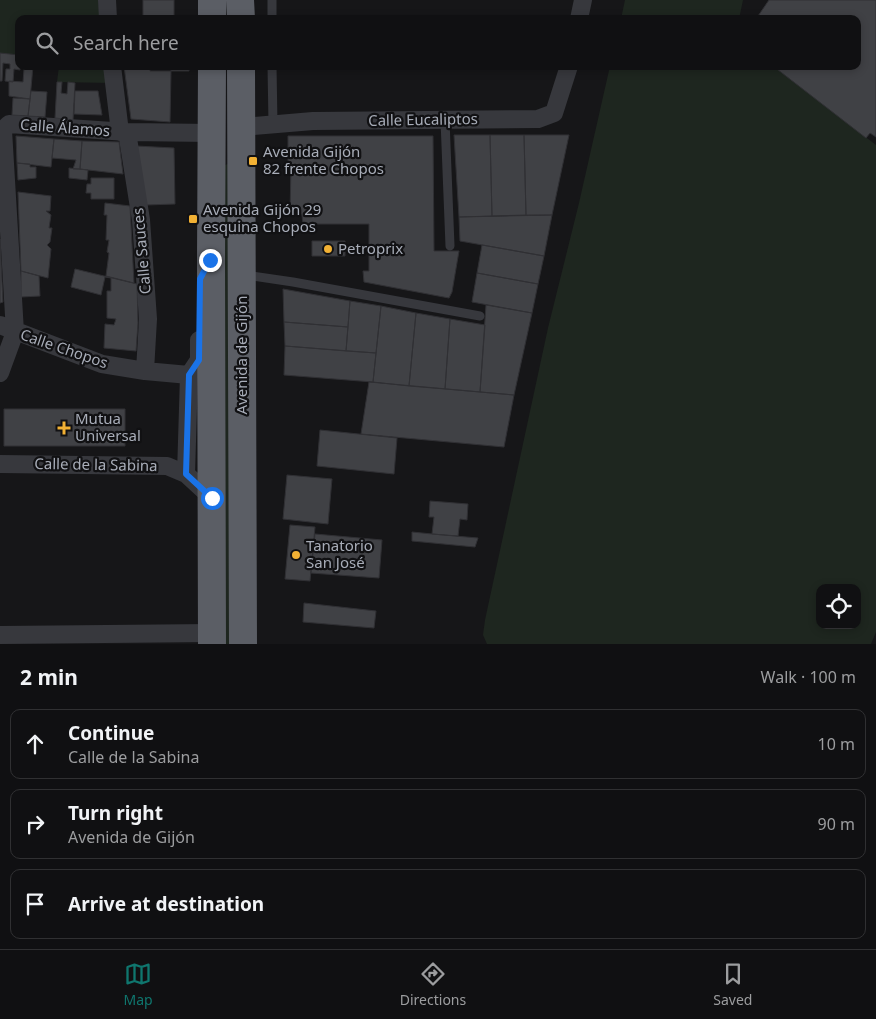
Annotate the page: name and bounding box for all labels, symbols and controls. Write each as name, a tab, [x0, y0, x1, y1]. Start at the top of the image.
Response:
search box	[15, 15, 861, 70]
icon: search	[33, 29, 61, 57]
text: Search here	[73, 30, 179, 56]
street label: Calle Eucaliptos	[368, 108, 478, 130]
street label: Calle Álamos	[19, 114, 111, 140]
place label: Avenida Gijón 82 frente Chopos	[263, 141, 384, 178]
marker: Avenida Gijón 82 frente Chopos	[247, 155, 259, 167]
place label: Avenida Gijón 29 esquina Chopos	[203, 199, 321, 236]
street label: Calle Sauces	[127, 207, 155, 295]
marker: Avenida Gijón 29 esquina Chopos	[187, 213, 199, 225]
place label: Petroprix	[338, 238, 403, 258]
marker: Petroprix	[322, 243, 334, 255]
route end	[199, 249, 222, 272]
street label: Avenida de Gijón	[231, 296, 251, 414]
street label: Calle Chopos	[18, 324, 111, 372]
place label: Mutua Universal	[75, 408, 141, 445]
marker: Mutua Universal	[57, 421, 71, 435]
street label: Calle de la Sabina	[34, 453, 158, 475]
route start	[201, 487, 224, 510]
place label: Tanatorio San José	[306, 535, 373, 572]
marker: Tanatorio San José	[290, 549, 302, 561]
map controls	[816, 584, 861, 629]
button: locate	[816, 584, 861, 629]
text: 2 min	[20, 663, 78, 691]
text: Walk · 100 m	[761, 666, 856, 688]
text: Continue	[68, 720, 154, 746]
icon: ahead	[21, 730, 49, 758]
text: 10 m	[818, 733, 855, 755]
text: Calle de la Sabina	[68, 746, 199, 768]
text: Turn right	[68, 800, 163, 826]
icon: right	[21, 810, 49, 838]
text: 90 m	[818, 813, 855, 835]
text: Avenida de Gijón	[68, 826, 195, 848]
icon: arrive	[21, 890, 49, 918]
text: Arrive at destination	[68, 891, 264, 917]
tab: Map	[124, 960, 153, 1009]
tab: Directions	[400, 960, 466, 1009]
tab: Saved	[713, 960, 752, 1009]

